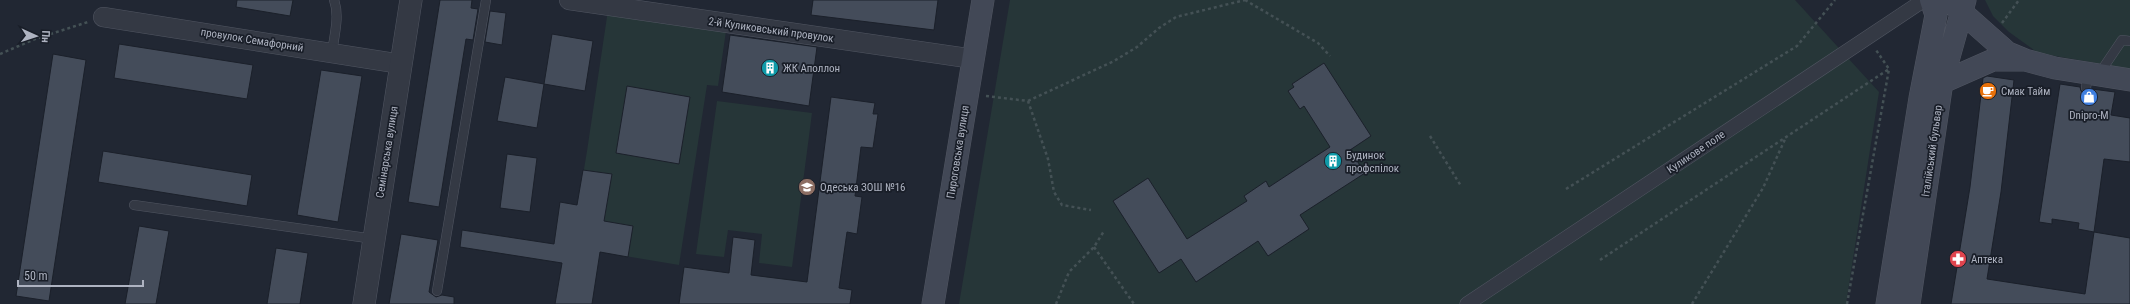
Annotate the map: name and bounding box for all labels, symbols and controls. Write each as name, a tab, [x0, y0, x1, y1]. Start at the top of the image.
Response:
street label: 2-й Куликовський провулок	[708, 15, 835, 45]
north arrow	[16, 16, 56, 56]
street label: провулок Семафорний	[200, 25, 304, 55]
text: Пн	[39, 30, 52, 43]
building icon: ЖК Аполлон	[760, 58, 780, 78]
place label: ЖК Аполлон	[783, 62, 840, 75]
cafe icon: Смак Тайм	[1978, 81, 1998, 101]
place label: Смак Тайм	[2001, 85, 2050, 98]
shop icon: Dnipro-M	[2079, 87, 2099, 107]
street label: Італійський бульвар	[1919, 104, 1945, 198]
street label: Семінарська вулиця	[373, 105, 401, 199]
street label: Пироговська вулиця	[944, 105, 972, 199]
place label: Dnipro-M	[2069, 109, 2109, 122]
street label: Куликове поле	[1664, 128, 1728, 176]
place label: Будинок профспілок	[1346, 149, 1400, 175]
building icon: Будинок профспілок	[1323, 151, 1343, 171]
school or university icon: Одеська ЗОШ №16	[797, 177, 817, 197]
place label: Одеська ЗОШ №16	[820, 181, 906, 194]
pharmacy icon: Аптека	[1948, 249, 1968, 269]
place label: Аптека	[1971, 253, 2003, 266]
scale bar	[18, 262, 143, 288]
text: 50 m	[24, 269, 48, 283]

